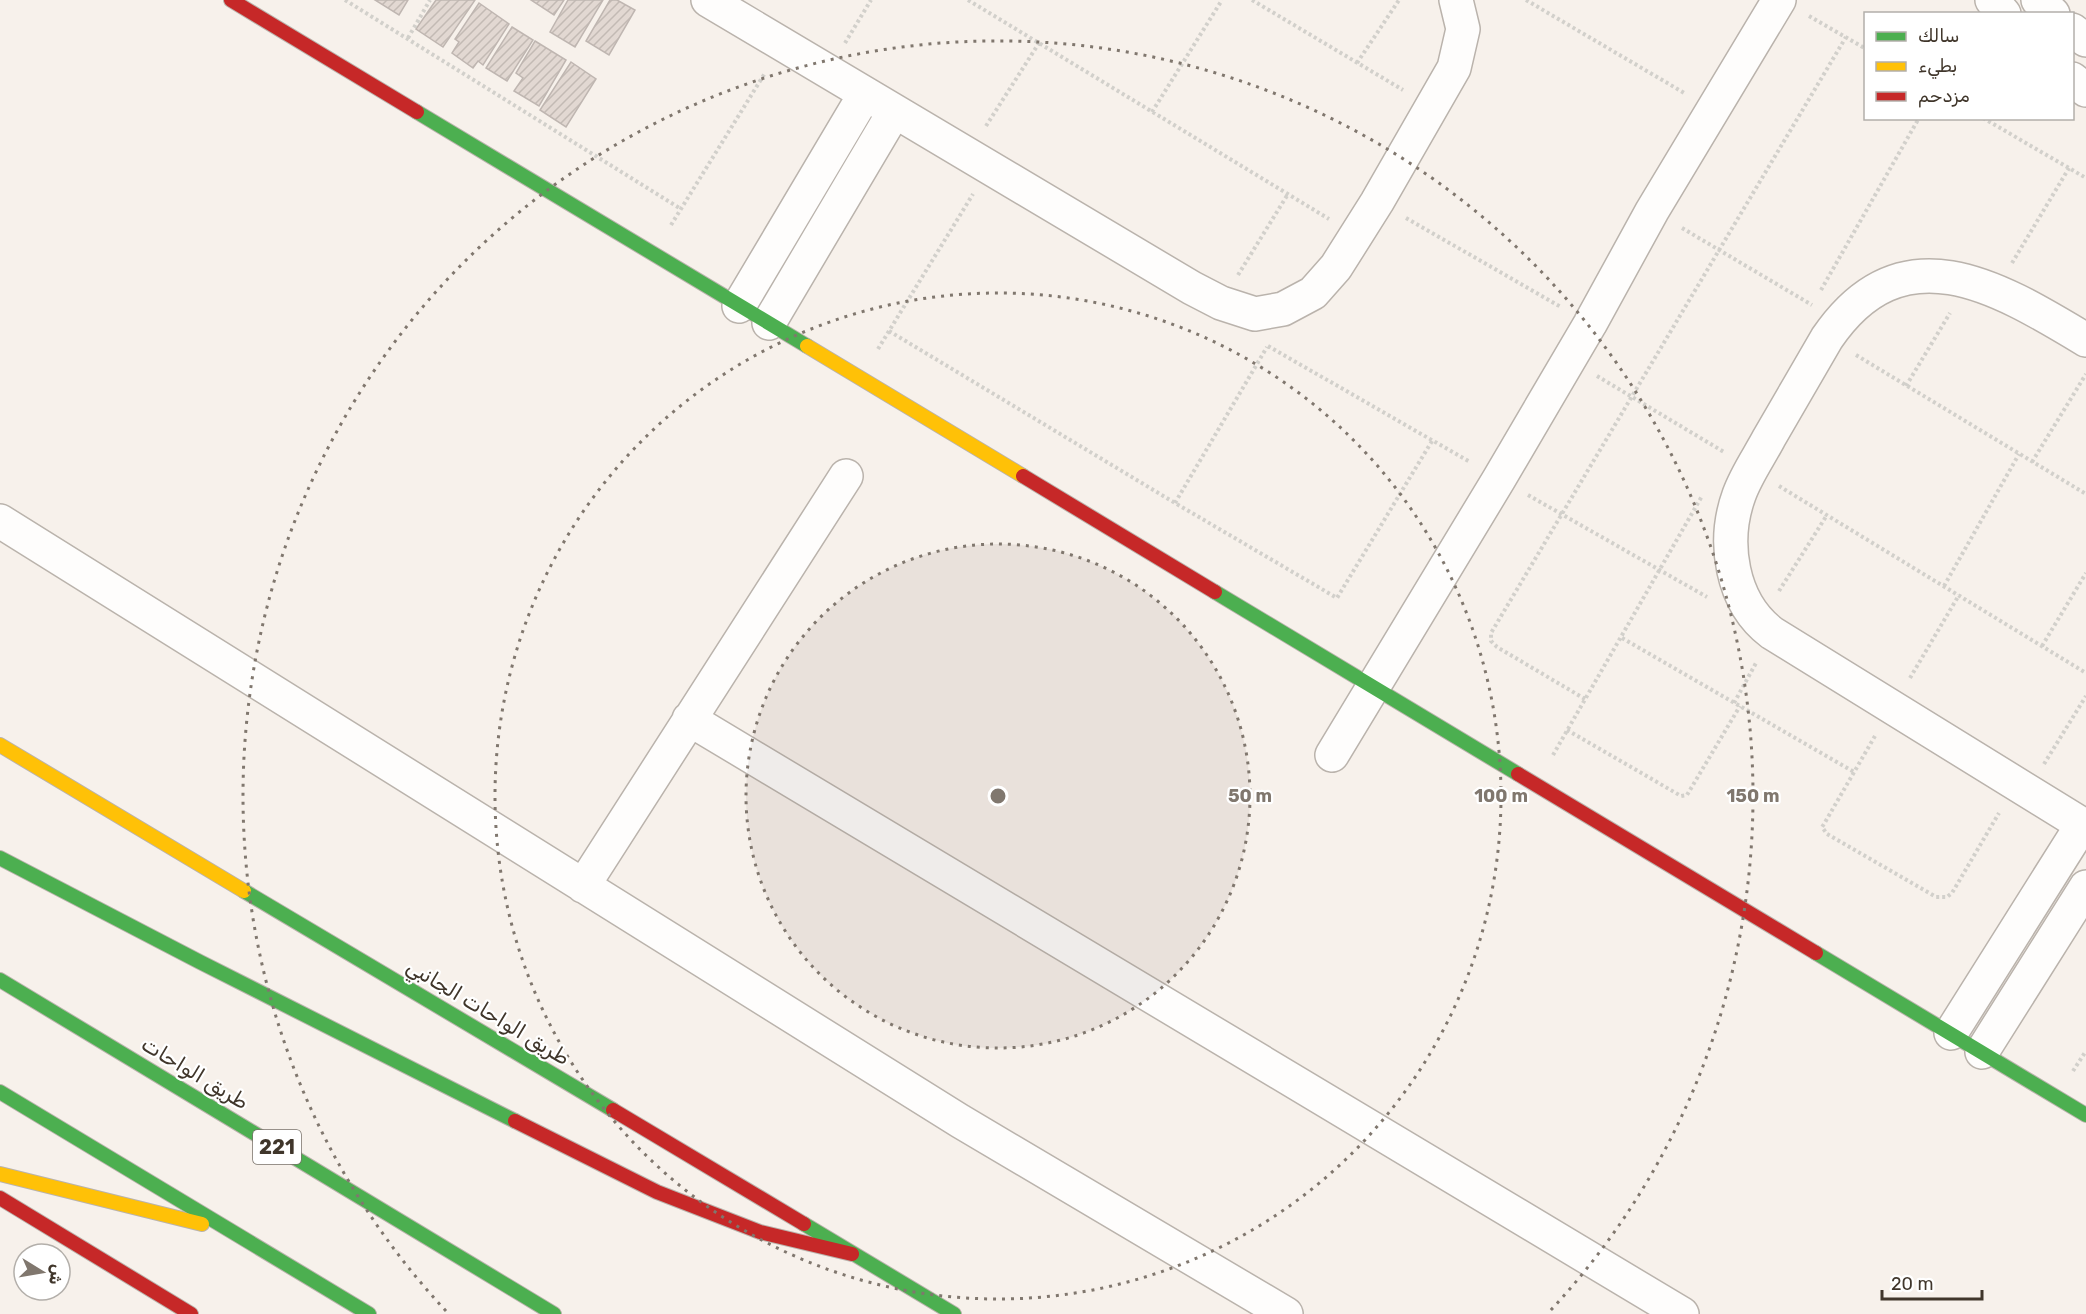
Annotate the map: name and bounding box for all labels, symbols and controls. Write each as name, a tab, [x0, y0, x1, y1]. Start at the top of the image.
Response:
legend	[1864, 12, 2074, 120]
text: سالك	[1918, 25, 1959, 47]
text: بطيء	[1918, 55, 1957, 79]
text: مزدحم	[1918, 85, 1970, 108]
text: 50 m	[1228, 785, 1272, 807]
text: 100 m	[1474, 785, 1528, 807]
text: 150 m	[1726, 785, 1780, 807]
centre of rings	[988, 786, 1008, 806]
street label: طريق الواحات الجانبي	[400, 953, 574, 1074]
street label: طريق الواحات	[137, 1031, 253, 1114]
road number: 221	[253, 1130, 301, 1164]
north arrow	[12, 1242, 72, 1302]
text: ش	[45, 1263, 67, 1287]
scale bar	[1882, 1263, 1982, 1301]
text: 20 m	[1891, 1273, 1933, 1295]

